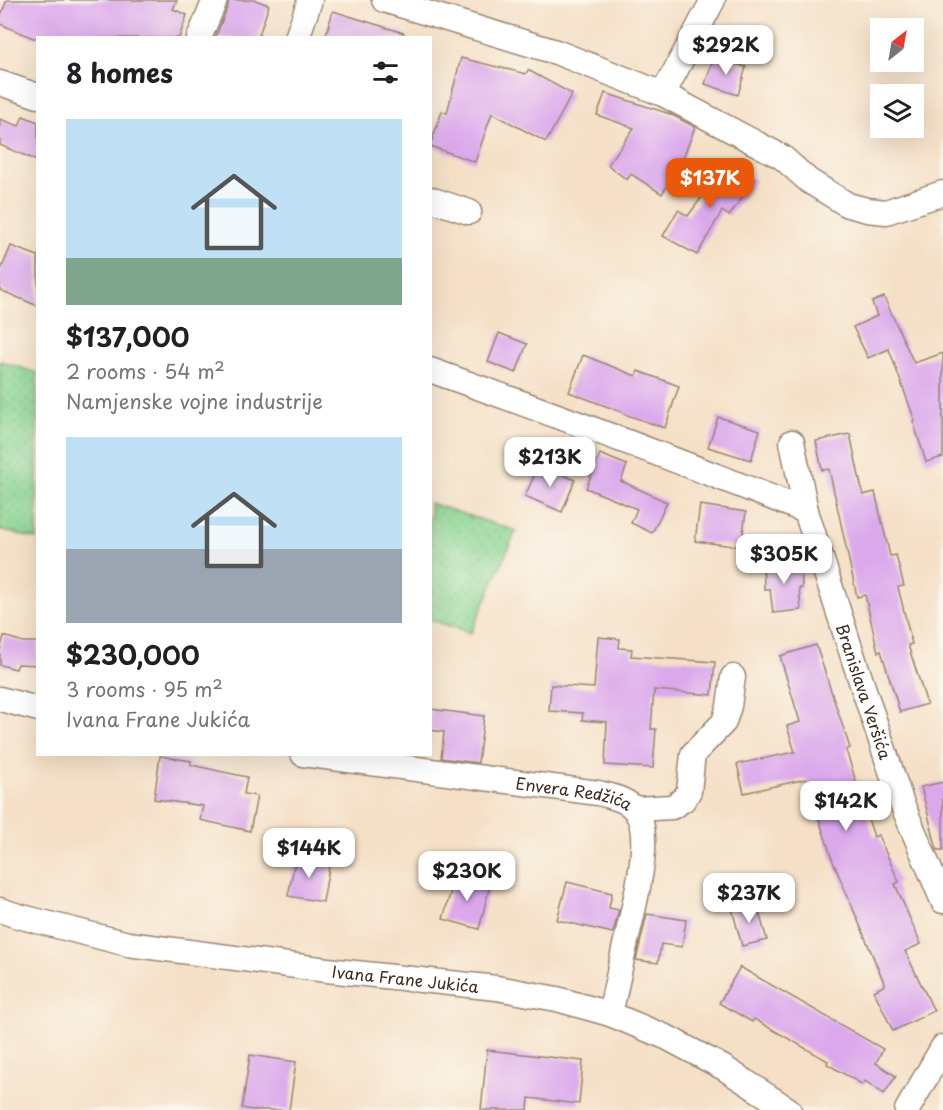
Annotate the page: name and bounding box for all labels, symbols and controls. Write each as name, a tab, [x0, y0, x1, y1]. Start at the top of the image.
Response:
north arrow	[870, 18, 924, 72]
map controls	[870, 18, 924, 138]
pin: $292K	[684, 25, 768, 76]
text: $292K	[692, 29, 760, 59]
text: 8 homes	[66, 53, 173, 92]
icon: filters	[369, 56, 402, 89]
button: layers	[870, 84, 924, 138]
icon: home	[180, 158, 288, 266]
pin: $137K	[668, 158, 752, 209]
text: $137K	[680, 162, 740, 192]
text: $137,000	[66, 317, 190, 356]
text: 2 rooms · 54 m²	[66, 356, 225, 386]
text: Namjenske vojne industrije	[66, 386, 323, 416]
pin: $213K	[508, 437, 592, 488]
text: $213K	[518, 441, 582, 471]
icon: home	[180, 476, 288, 584]
pin: $305K	[742, 534, 826, 585]
text: $305K	[750, 538, 818, 568]
street label: Branislava Veršića	[831, 621, 898, 762]
text: $230,000	[66, 635, 200, 674]
text: 3 rooms · 95 m²	[66, 674, 223, 704]
text: Ivana Frane Jukića	[66, 704, 250, 734]
street label: Envera Redžića	[514, 770, 638, 816]
pin: $142K	[804, 781, 888, 832]
text: $142K	[814, 785, 878, 815]
pin: $144K	[267, 828, 351, 879]
text: $144K	[277, 832, 341, 862]
pin: $230K	[425, 851, 509, 902]
text: $230K	[432, 855, 502, 885]
pin: $237K	[707, 873, 791, 924]
text: $237K	[717, 877, 781, 907]
street label: Ivana Frane Jukića	[331, 959, 480, 998]

